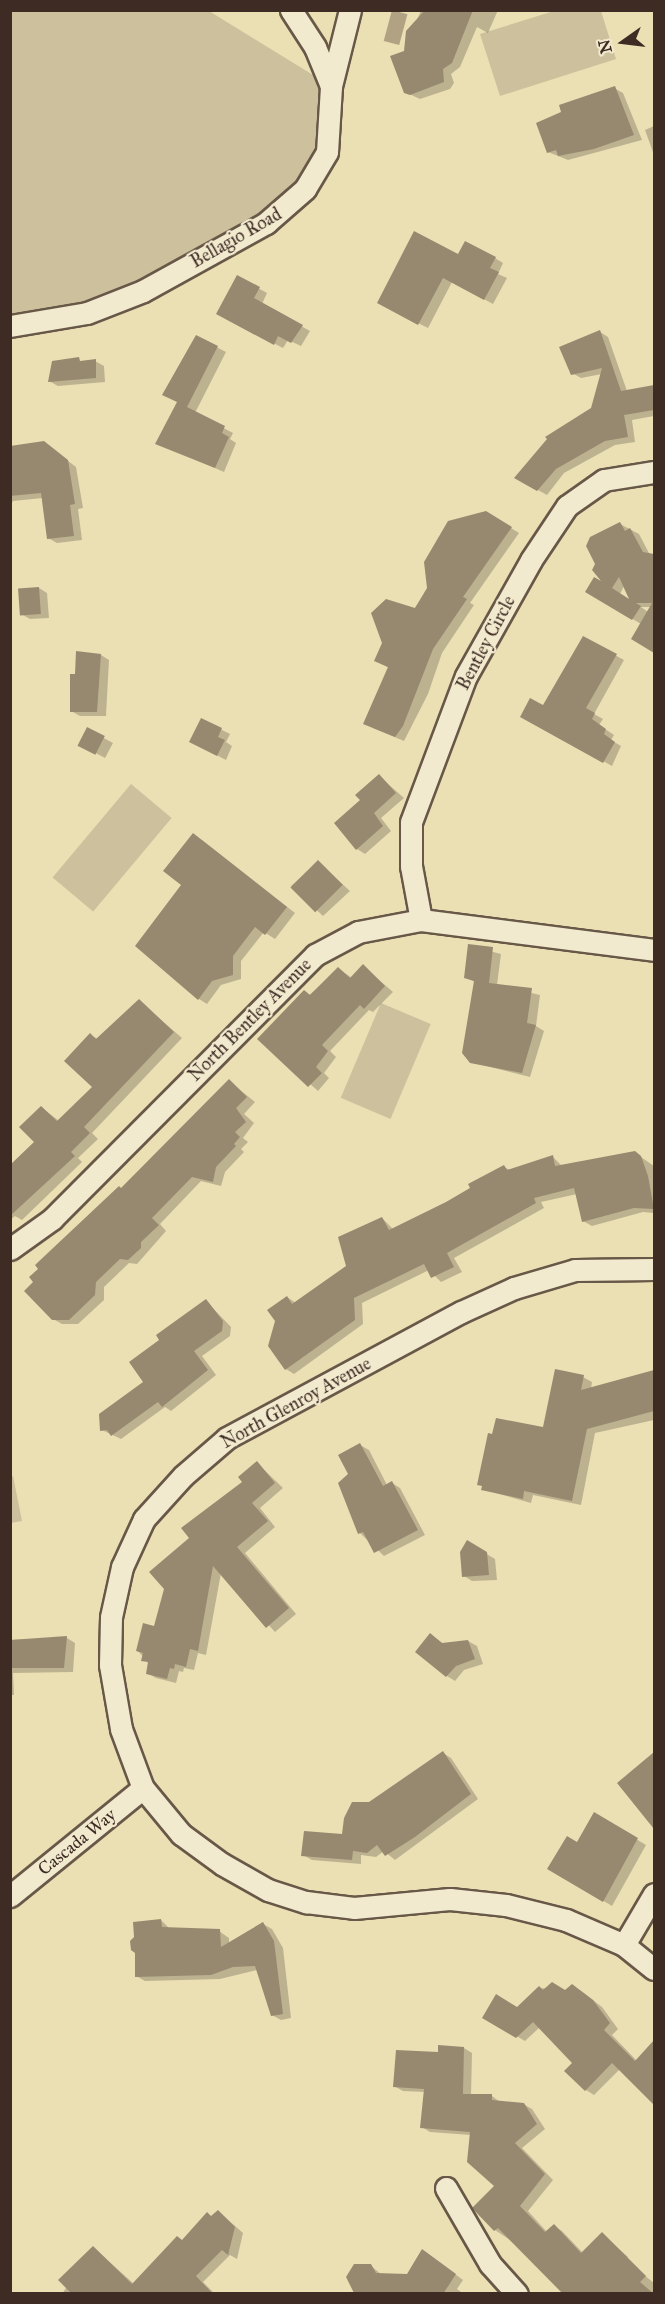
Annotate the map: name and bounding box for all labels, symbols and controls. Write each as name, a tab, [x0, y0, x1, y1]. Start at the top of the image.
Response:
north arrow	[593, 12, 653, 72]
text: N	[594, 38, 616, 55]
street label: Bellagio Road	[187, 203, 285, 273]
street label: Bentley Circle	[452, 592, 520, 694]
street label: North Bentley Avenue	[184, 954, 316, 1086]
street label: North Glenroy Avenue	[217, 1353, 375, 1453]
street label: Cascada Way	[34, 1804, 120, 1880]

